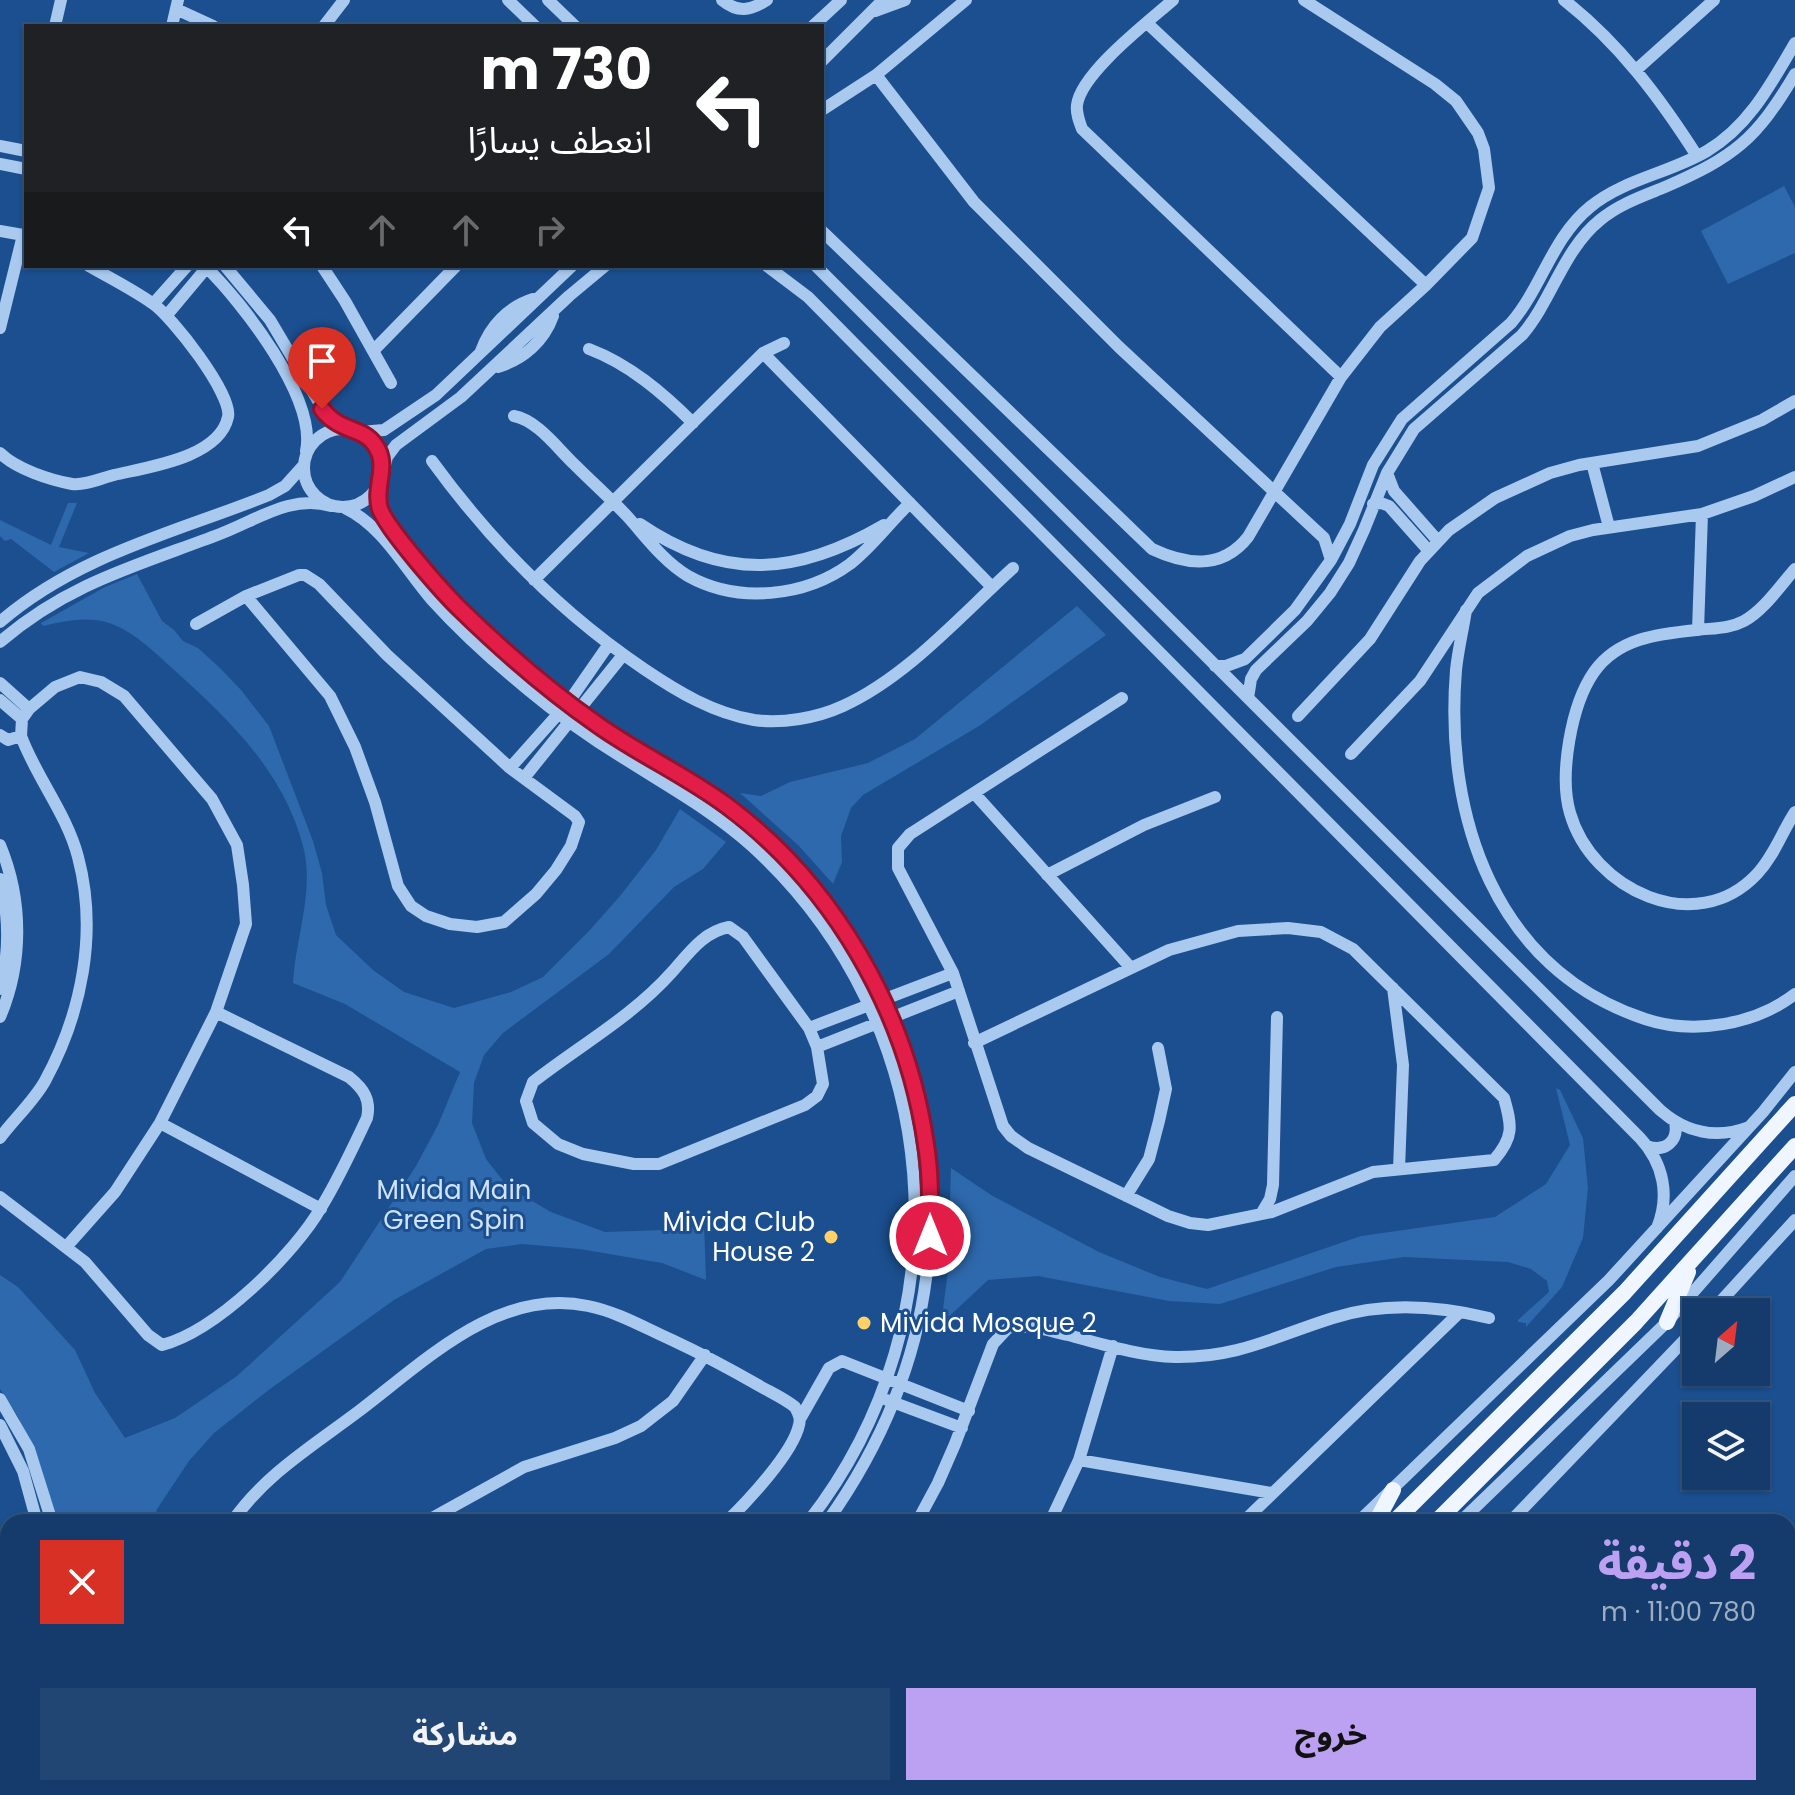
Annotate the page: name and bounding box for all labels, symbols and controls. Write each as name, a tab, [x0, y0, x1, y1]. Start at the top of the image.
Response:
text: 730 m	[480, 30, 652, 109]
icon: left	[680, 56, 784, 160]
text: انعطف يسارًا	[468, 115, 652, 166]
icon: left	[276, 208, 320, 252]
icon: ahead	[360, 208, 404, 252]
icon: ahead	[444, 208, 488, 252]
icon: right	[528, 208, 572, 252]
pin	[288, 327, 356, 409]
icon: arrive	[300, 339, 344, 383]
park label: Mivida Main Green Spin	[377, 1172, 531, 1238]
position arrow	[888, 1194, 972, 1278]
place label: Mivida Club House 2	[662, 1204, 815, 1270]
marker: Mivida Club House 2	[822, 1228, 840, 1246]
north arrow	[1682, 1298, 1770, 1386]
map controls	[1682, 1298, 1770, 1490]
place label: Mivida Mosque 2	[880, 1305, 1097, 1341]
marker: Mivida Mosque 2	[855, 1314, 873, 1332]
button: layers	[1682, 1402, 1770, 1490]
text: 2 دقيقة	[1598, 1529, 1756, 1596]
button: close	[40, 1540, 124, 1624]
text: 780 m · 11:00	[1601, 1594, 1756, 1630]
button: مشاركة	[40, 1688, 890, 1780]
button: خروج	[906, 1688, 1756, 1780]

